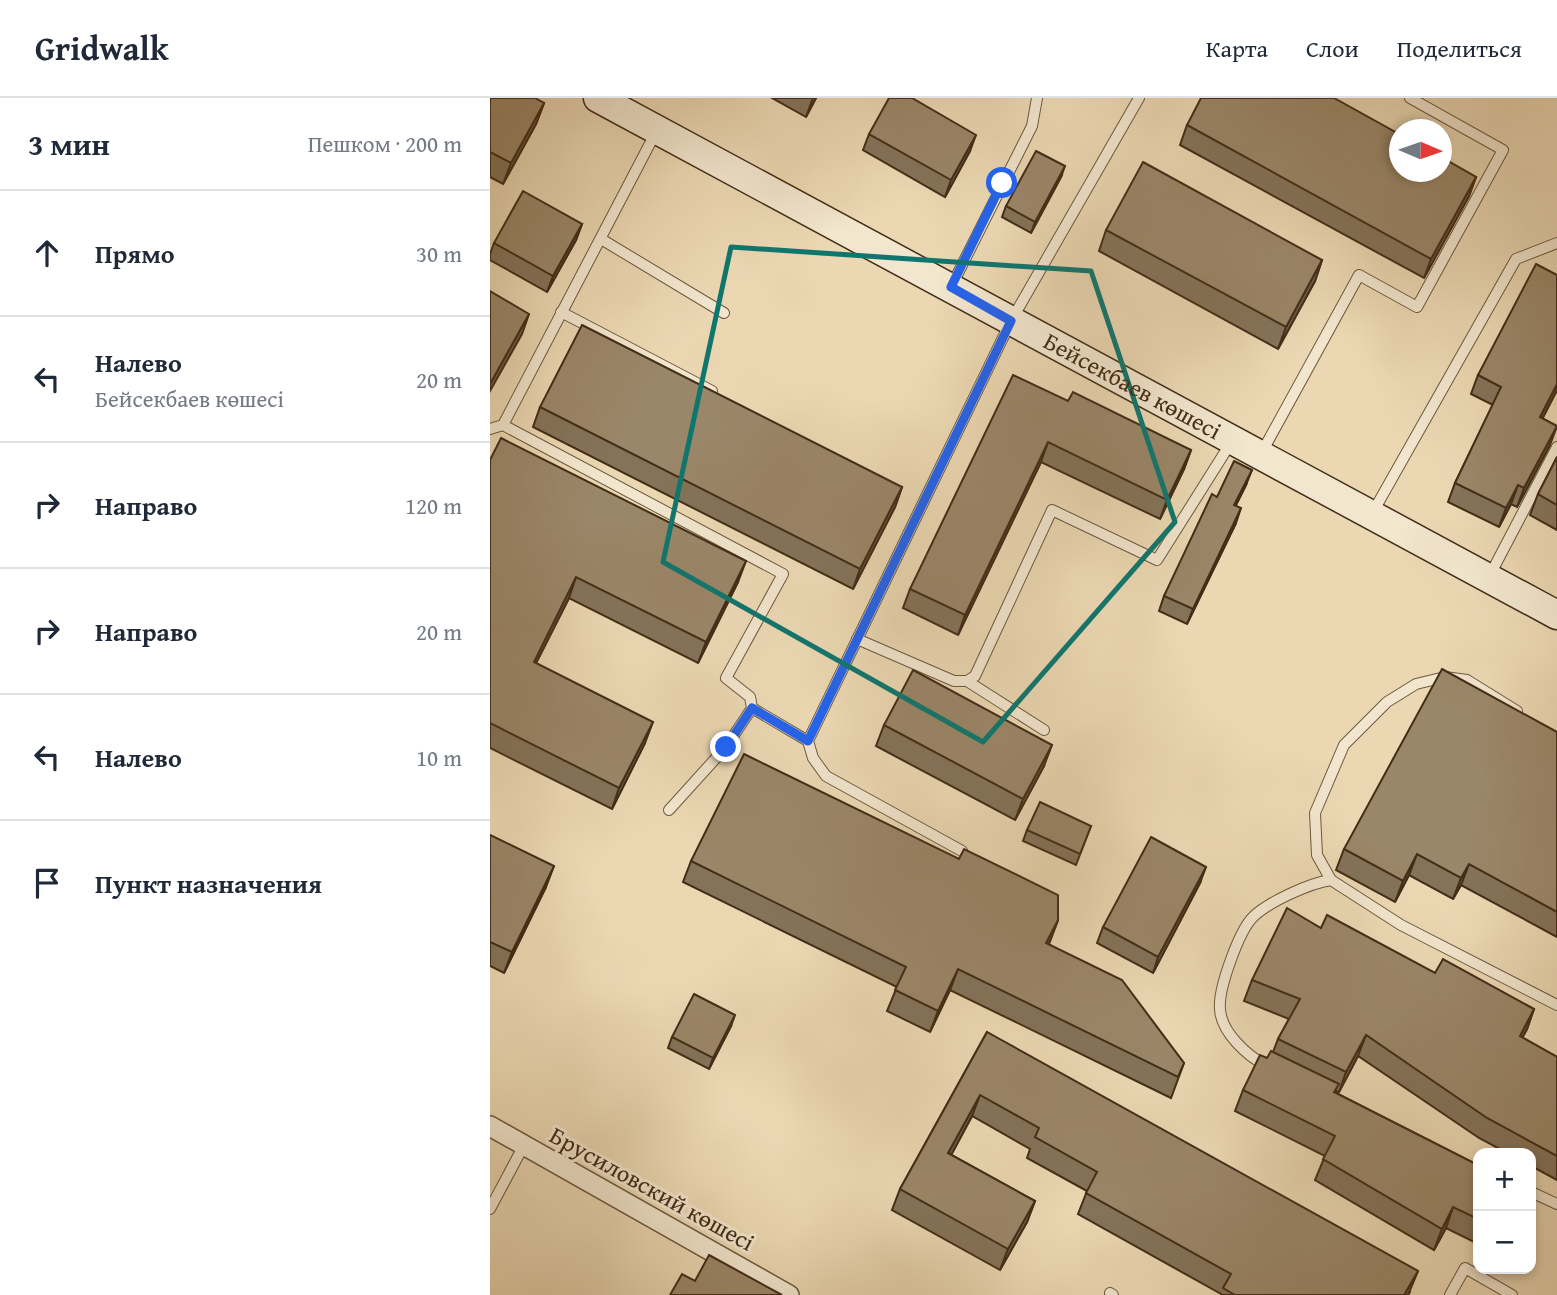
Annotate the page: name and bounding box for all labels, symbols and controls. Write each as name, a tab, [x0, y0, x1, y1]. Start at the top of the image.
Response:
text: Gridwalk	[35, 24, 169, 72]
text: Карта	[1206, 31, 1268, 66]
text: Слои	[1306, 31, 1359, 66]
text: Поделиться	[1397, 31, 1522, 66]
north arrow	[1389, 119, 1452, 182]
text: 3 мин	[28, 122, 110, 166]
text: Пешком · 200 m	[308, 127, 462, 160]
route start	[986, 167, 1017, 198]
icon: ahead	[28, 234, 66, 272]
text: Прямо	[95, 234, 175, 273]
text: 30 m	[416, 237, 462, 270]
street label: Бейсекбаев көшесі	[1037, 323, 1228, 448]
text: Налево	[95, 343, 182, 382]
icon: left	[28, 360, 66, 398]
text: 20 m	[416, 363, 462, 396]
text: Бейсекбаев көшесі	[95, 382, 284, 415]
icon: right	[28, 486, 66, 524]
text: Направо	[95, 486, 197, 525]
text: 120 m	[405, 489, 462, 522]
icon: right	[28, 612, 66, 650]
text: Направо	[95, 612, 197, 651]
text: 20 m	[416, 615, 462, 648]
route end	[710, 731, 741, 762]
icon: left	[28, 738, 66, 776]
text: Налево	[95, 738, 182, 777]
text: 10 m	[416, 741, 462, 774]
icon: arrive	[28, 864, 66, 902]
text: Пункт назначения	[95, 864, 322, 903]
street label: Брусиловский көшесі	[543, 1118, 761, 1260]
map controls	[1473, 1148, 1536, 1274]
button: +	[1473, 1148, 1536, 1211]
button: −	[1473, 1211, 1536, 1274]

